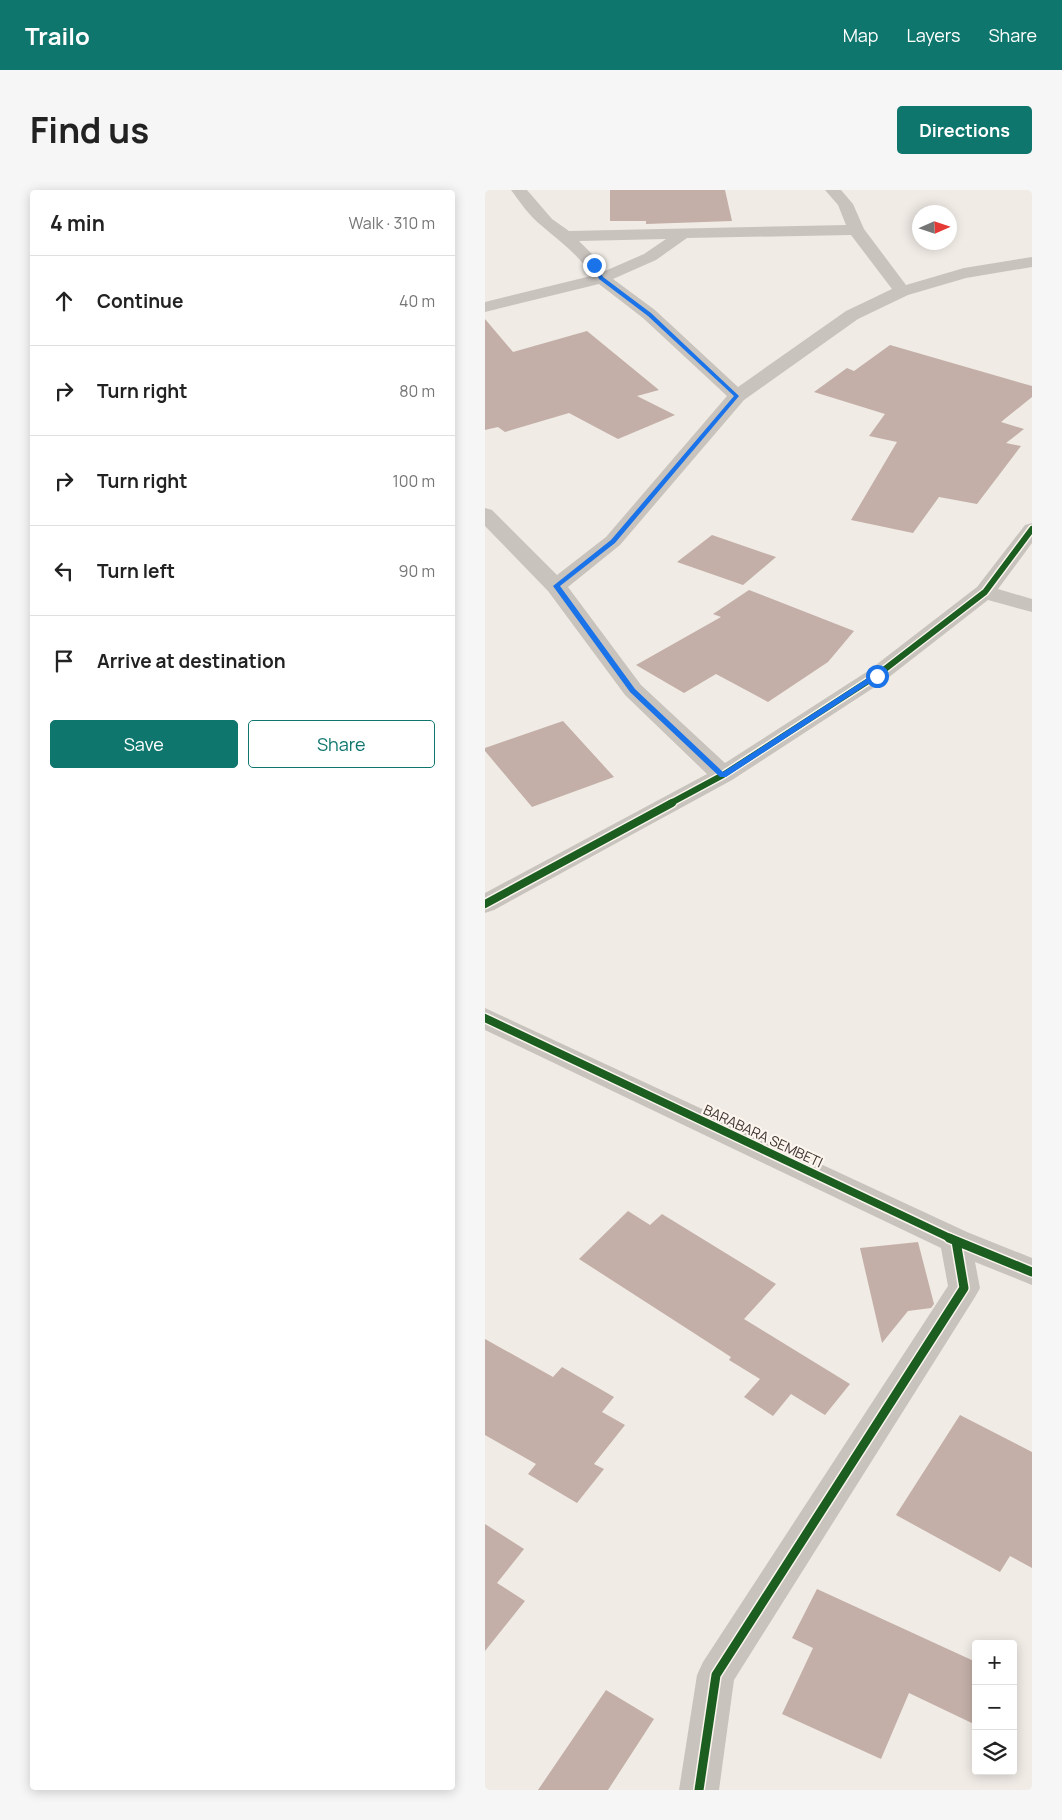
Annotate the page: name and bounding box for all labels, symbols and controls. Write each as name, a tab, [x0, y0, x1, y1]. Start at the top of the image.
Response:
text: Trailo	[25, 19, 90, 52]
text: Map	[843, 23, 878, 47]
text: Layers	[906, 23, 960, 47]
text: Share	[988, 23, 1037, 47]
text: Find us	[30, 106, 149, 154]
button: Directions	[897, 106, 1032, 154]
north arrow	[912, 205, 957, 250]
text: 4 min	[50, 209, 105, 237]
text: Walk · 310 m	[349, 212, 435, 234]
route end	[583, 254, 606, 277]
icon: ahead	[50, 287, 78, 315]
text: Continue	[97, 288, 183, 314]
text: 40 m	[399, 290, 435, 312]
icon: right	[50, 377, 78, 405]
text: Turn right	[97, 378, 187, 404]
text: 80 m	[399, 380, 435, 402]
icon: right	[50, 467, 78, 495]
text: Turn right	[97, 468, 187, 494]
text: 100 m	[392, 470, 435, 492]
icon: left	[50, 557, 78, 585]
text: Turn left	[97, 558, 175, 584]
text: 90 m	[399, 560, 435, 582]
icon: arrive	[50, 647, 78, 675]
text: Arrive at destination	[97, 648, 286, 674]
route start	[866, 665, 889, 688]
button: Save	[50, 720, 238, 768]
button: Share	[248, 720, 435, 768]
street label: BARABARA SEMBETI	[700, 1100, 826, 1172]
map controls	[972, 1640, 1017, 1775]
button: +	[972, 1640, 1017, 1685]
button: −	[972, 1685, 1017, 1730]
button: layers	[972, 1730, 1017, 1775]

